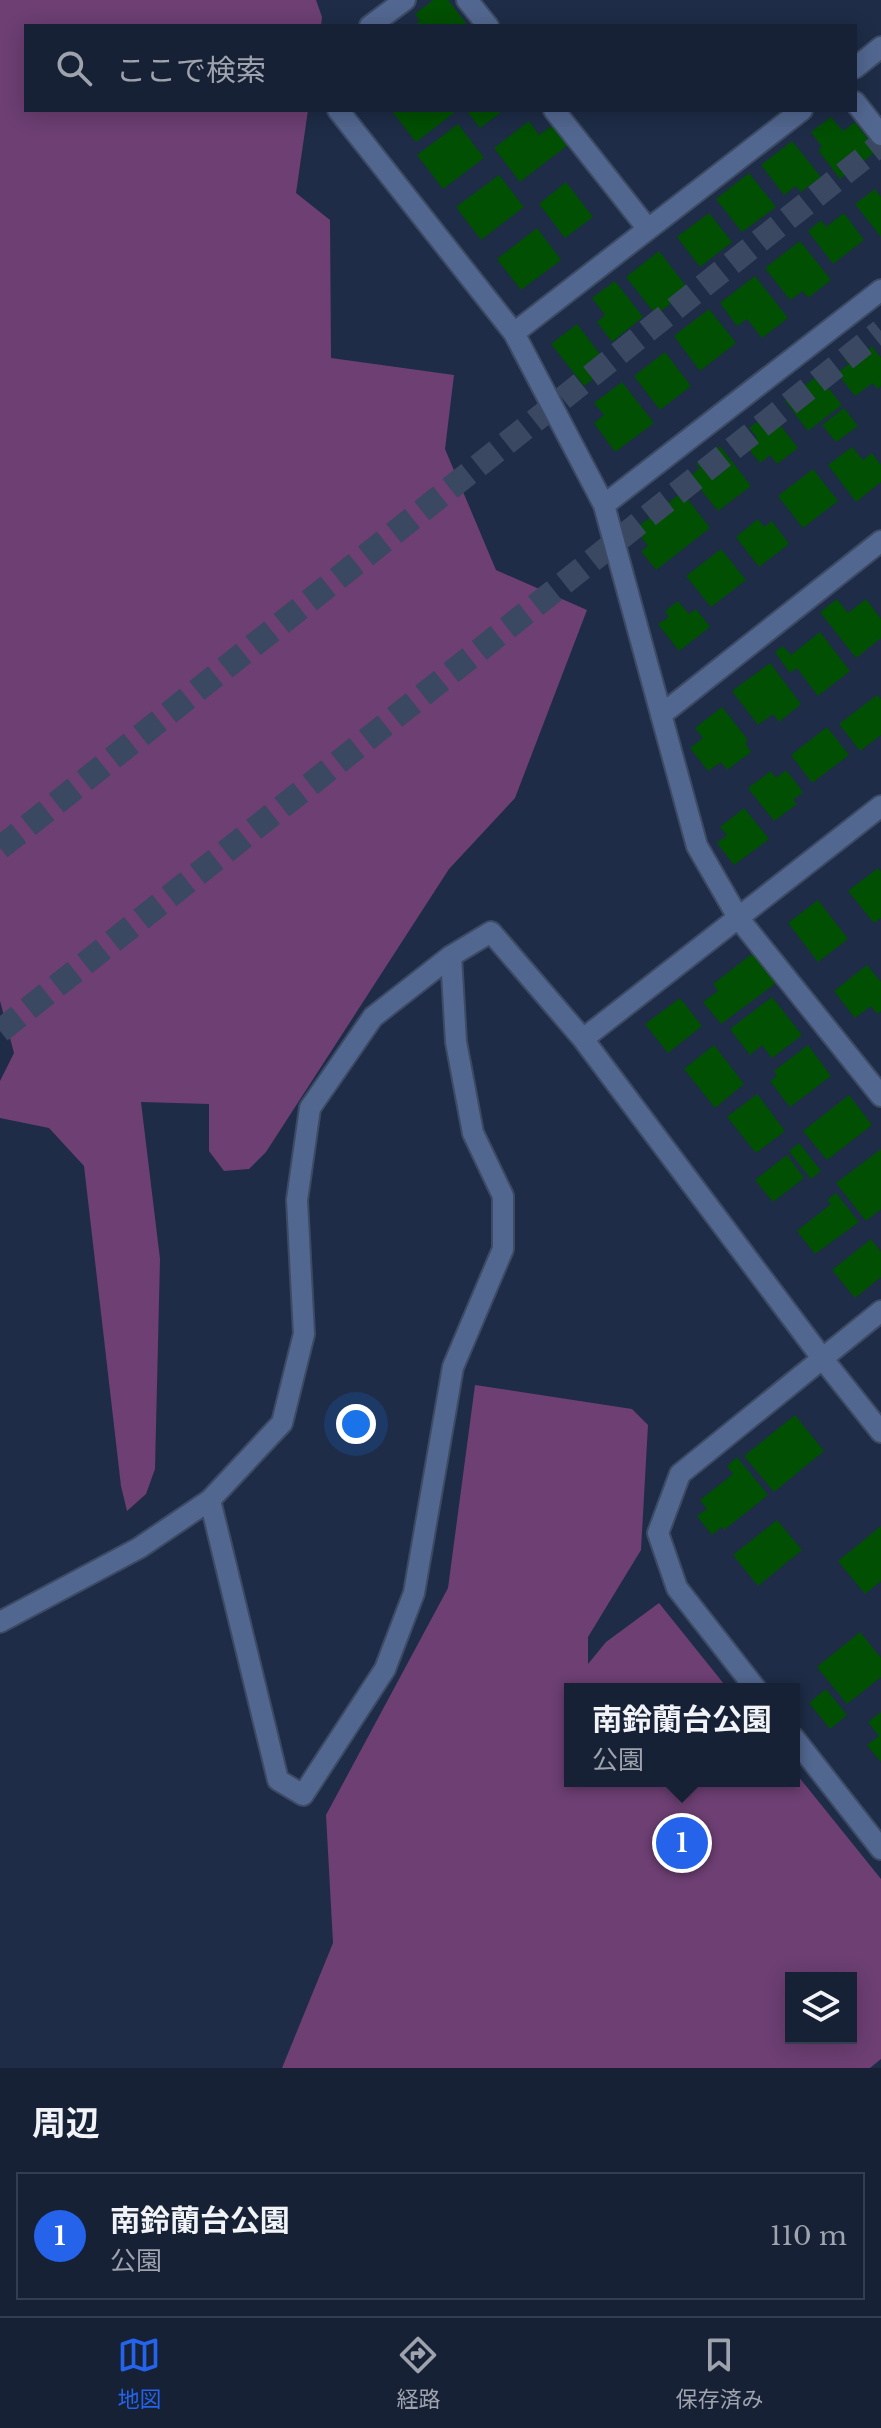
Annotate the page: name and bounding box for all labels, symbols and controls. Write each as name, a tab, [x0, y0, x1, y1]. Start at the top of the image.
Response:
search box	[24, 24, 857, 112]
icon: search	[52, 46, 96, 90]
text: ここで検索	[116, 52, 266, 89]
your location	[336, 1404, 376, 1444]
popup	[564, 1683, 800, 1787]
text: 南鈴蘭台公園	[592, 1701, 772, 1738]
text: 公園	[592, 1744, 644, 1776]
pin: 1	[656, 1813, 708, 1873]
map controls	[785, 1972, 857, 2044]
button: layers	[785, 1972, 857, 2044]
text: 周辺	[32, 2102, 100, 2144]
text: 南鈴蘭台公園	[110, 2202, 290, 2239]
text: 1	[54, 2220, 66, 2252]
text: 110 m	[770, 2220, 847, 2252]
text: 公園	[110, 2245, 162, 2277]
tab: 地図	[117, 2333, 162, 2413]
tab: 経路	[396, 2333, 441, 2413]
tab: 保存済み	[675, 2333, 764, 2413]

